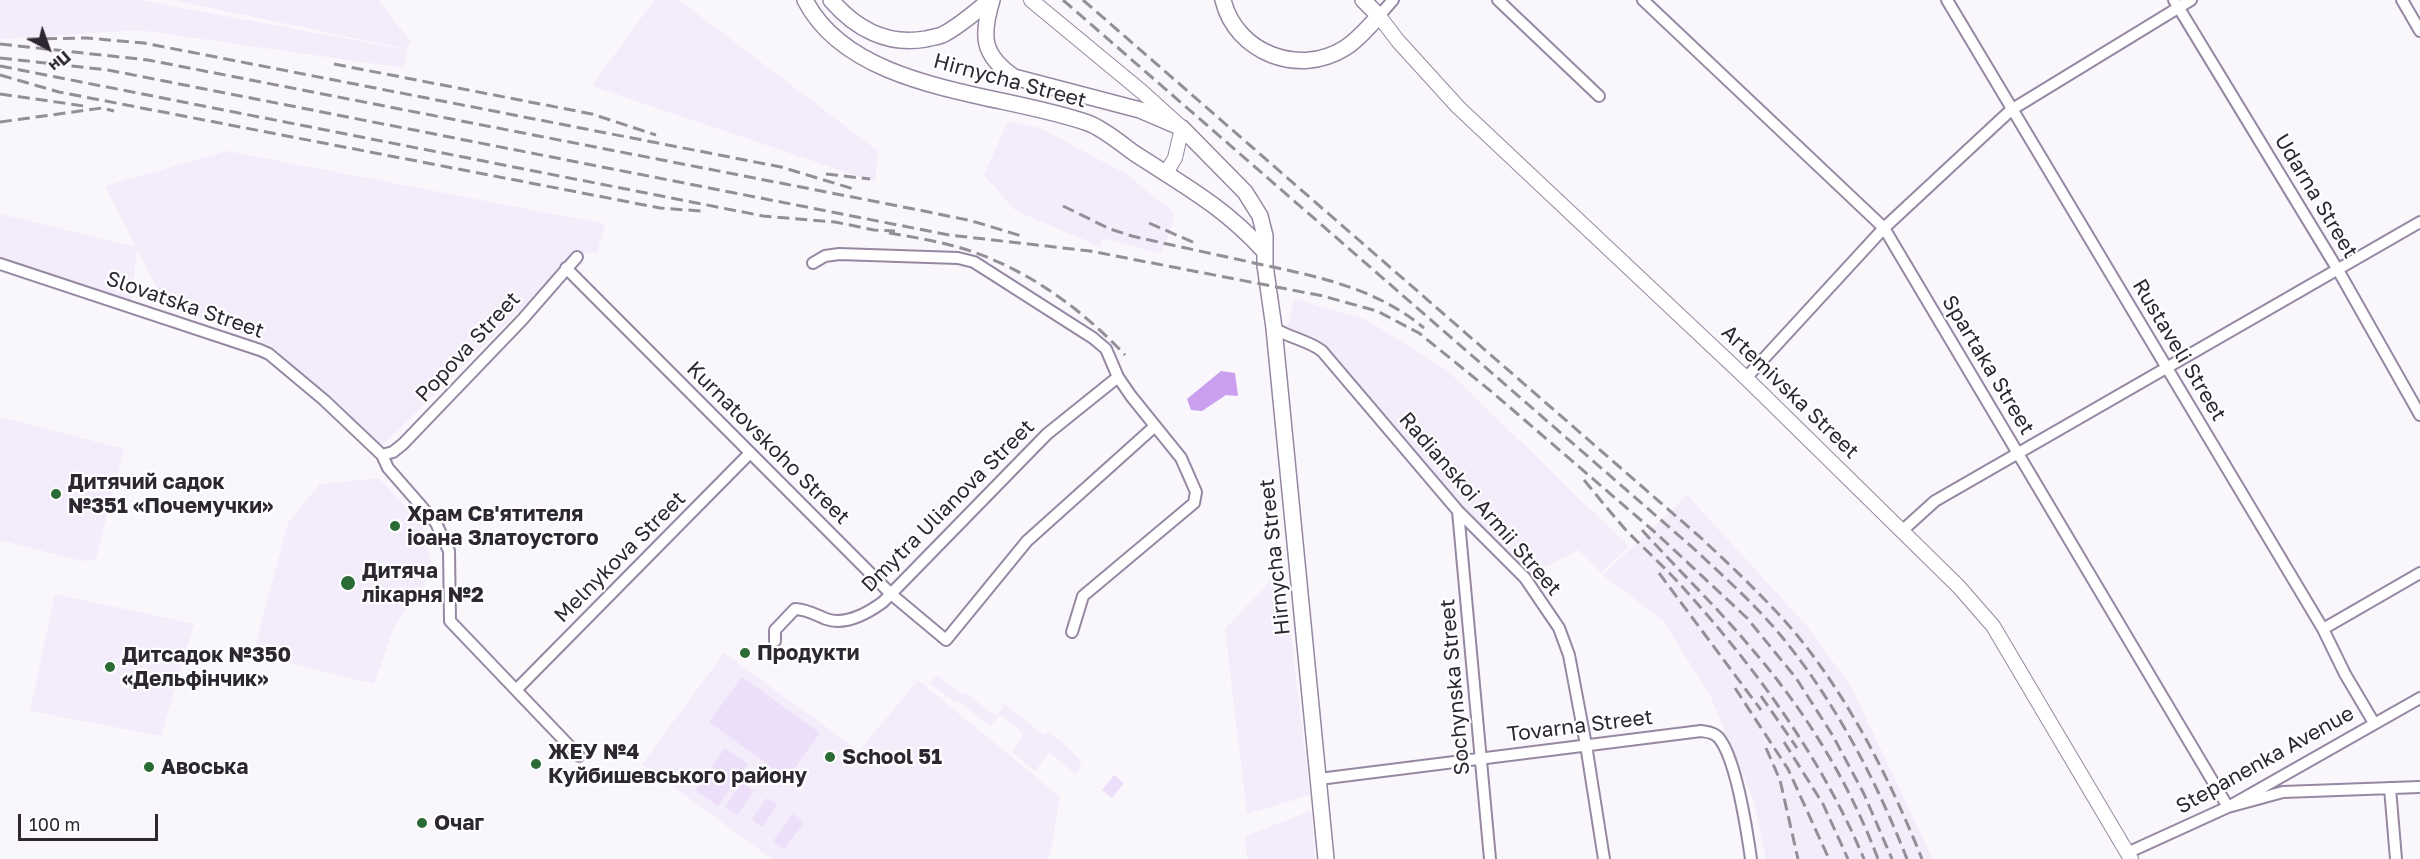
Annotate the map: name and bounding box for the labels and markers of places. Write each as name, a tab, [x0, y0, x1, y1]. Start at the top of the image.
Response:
place label: Дитячий садок №351 «Почемучки»	[68, 469, 273, 519]
marker: Дитячий садок №351 «Почемучки»	[49, 487, 63, 501]
place label: Храм Св'ятителя іоана Златоустого	[407, 501, 599, 551]
marker: Храм Св'ятителя іоана Златоустого	[388, 519, 402, 533]
place label: Дитяча лікарня №2	[362, 558, 484, 608]
marker: Дитяча лікарня №2	[339, 574, 357, 592]
place label: Продукти	[757, 640, 859, 666]
place label: Дитсадок №350 «Дельфінчик»	[122, 642, 291, 692]
marker: Продукти	[738, 646, 752, 660]
marker: Дитсадок №350 «Дельфінчик»	[103, 660, 117, 674]
place label: ЖЕУ №4 Куйбишевського району	[548, 739, 807, 789]
place label: School 51	[842, 744, 942, 770]
marker: School 51	[823, 750, 837, 764]
place label: Авоська	[161, 754, 248, 780]
marker: ЖЕУ №4 Куйбишевського району	[529, 757, 543, 771]
marker: Авоська	[142, 760, 156, 774]
place label: Очаг	[434, 810, 484, 836]
marker: Очаг	[415, 816, 429, 830]

